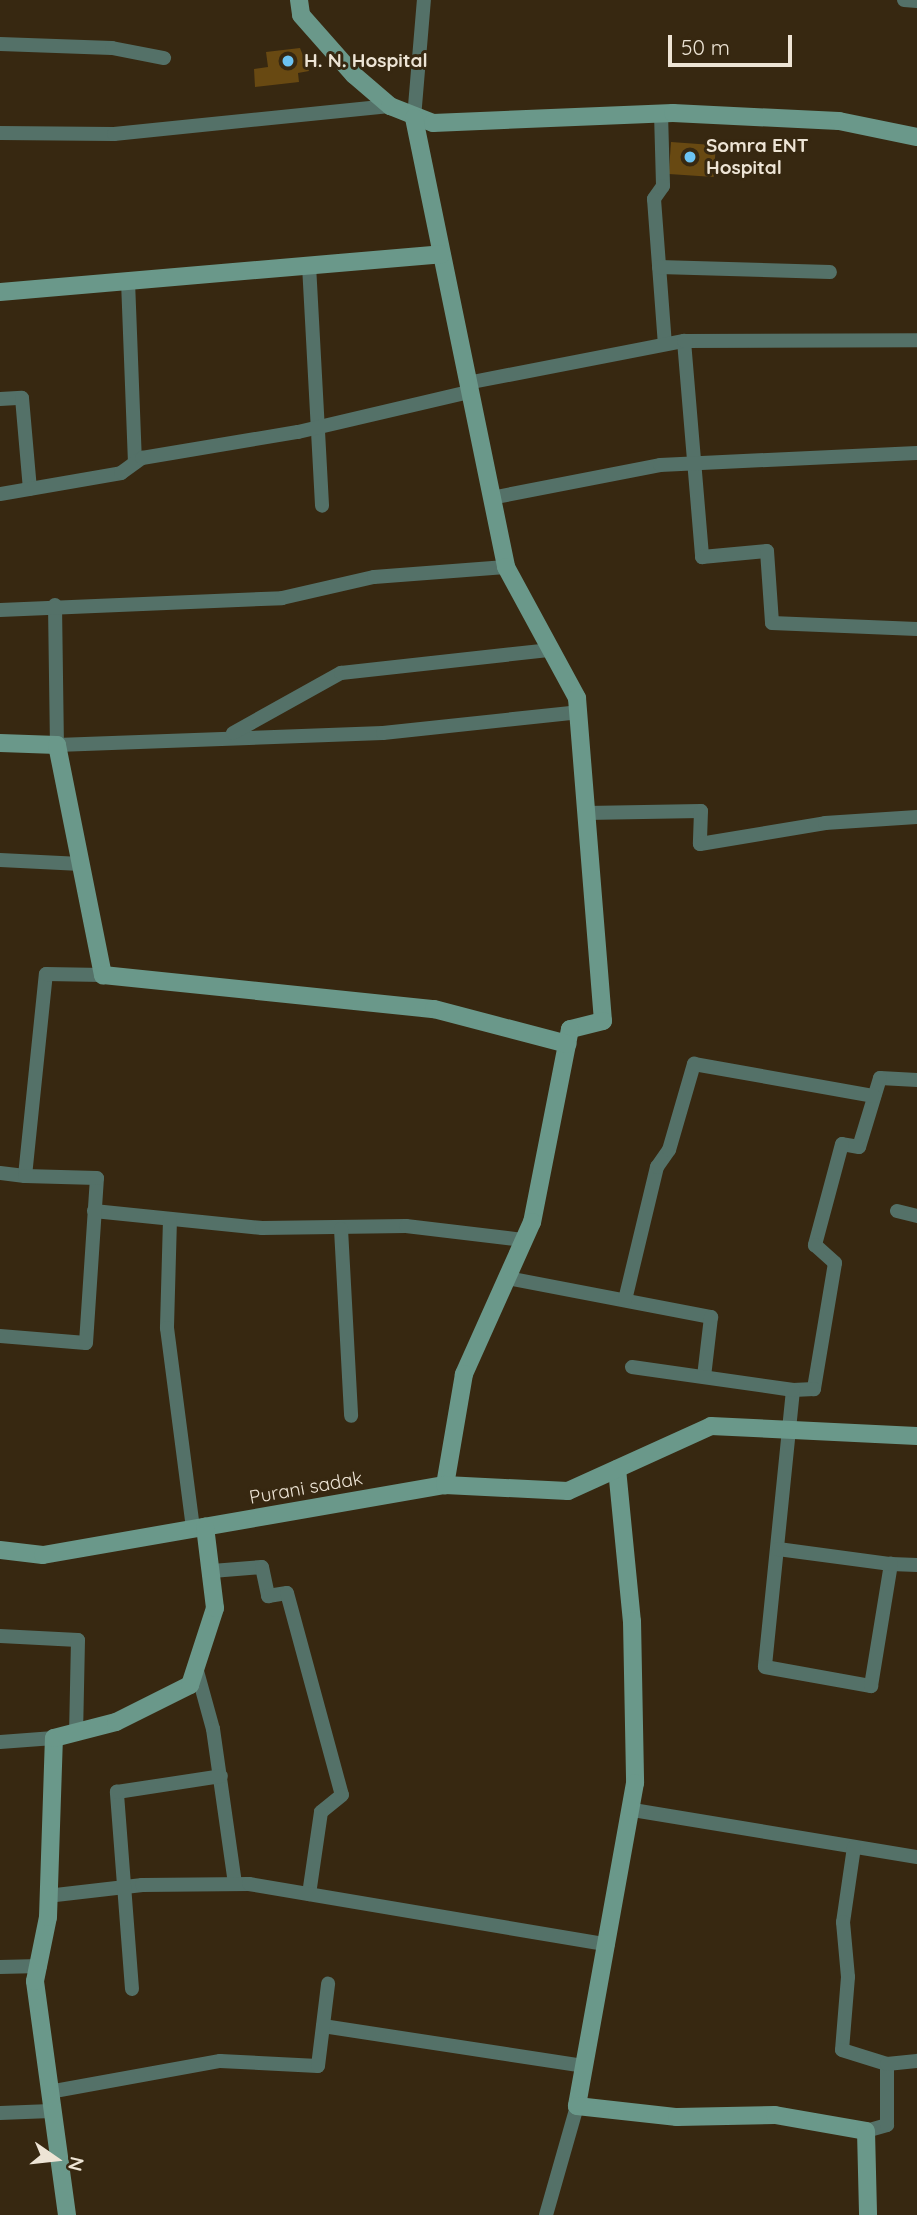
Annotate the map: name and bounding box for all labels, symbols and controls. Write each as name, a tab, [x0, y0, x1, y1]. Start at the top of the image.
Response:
scale bar	[672, 21, 796, 65]
text: 50 m	[681, 34, 730, 60]
place label: H. N. Hospital	[304, 50, 428, 72]
marker: H. N. Hospital	[278, 51, 298, 71]
place label: Somra ENT Hospital	[706, 135, 809, 179]
marker: Somra ENT Hospital	[680, 147, 700, 167]
street label: Purani sadak	[248, 1467, 364, 1509]
north arrow	[21, 2124, 91, 2194]
text: N	[63, 2154, 90, 2174]

